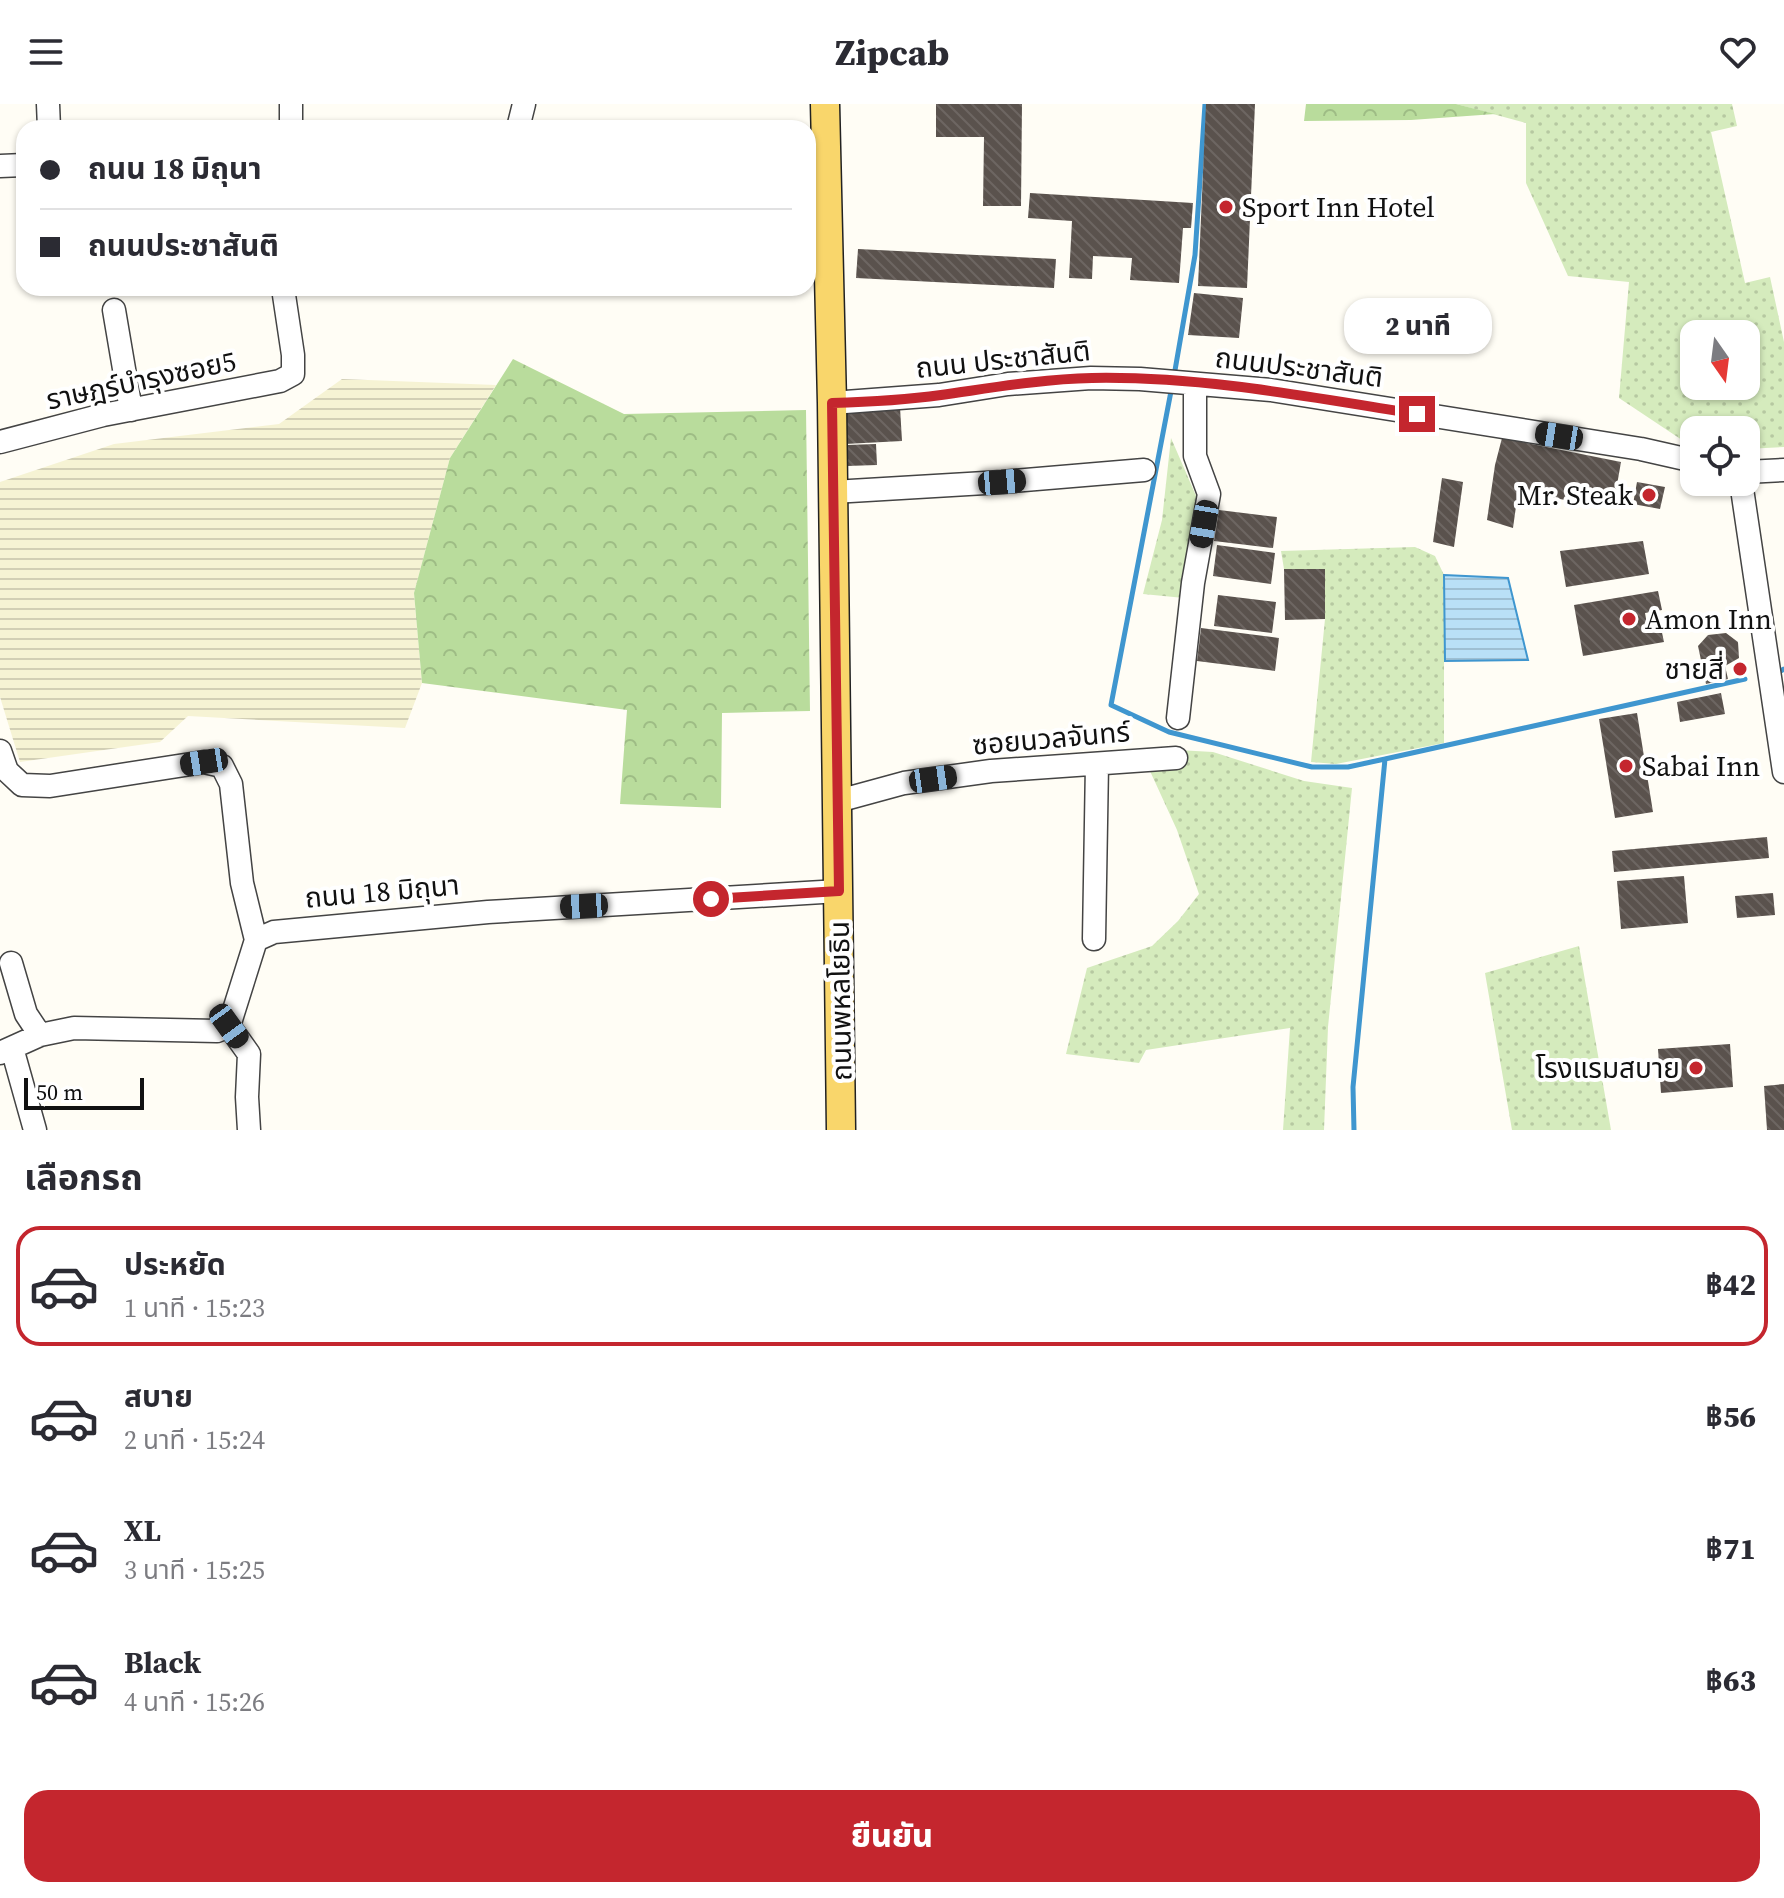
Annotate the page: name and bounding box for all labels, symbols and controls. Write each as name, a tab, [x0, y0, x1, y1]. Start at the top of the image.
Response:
text: Zipcab	[835, 28, 949, 77]
icon: menu	[24, 30, 68, 74]
icon: heart	[1716, 30, 1760, 74]
text: ถนน 18 มิถุนา	[88, 148, 261, 189]
place label: Sport Inn Hotel	[1242, 188, 1435, 226]
marker: Sport Inn Hotel	[1217, 198, 1235, 216]
text: ถนนประชาสันติ	[88, 225, 279, 266]
callout: 2 นาที	[1343, 298, 1491, 354]
text: 2 นาที	[1385, 308, 1451, 344]
north arrow	[1680, 320, 1760, 400]
map controls	[1680, 320, 1760, 496]
street label: ถนน ประชาสันติ	[914, 331, 1092, 387]
street label: ถนนประชาสันติ	[1213, 338, 1385, 396]
street label: ราษฎร์บำรุงซอย5	[43, 341, 239, 419]
route end	[1399, 396, 1435, 432]
button: locate	[1680, 416, 1760, 496]
car	[1533, 420, 1585, 452]
car	[977, 468, 1027, 496]
place label: Mr. Steak	[1517, 476, 1634, 514]
marker: Mr. Steak	[1640, 486, 1658, 504]
car	[1188, 498, 1220, 550]
place label: Amon Inn	[1645, 600, 1772, 638]
marker: Amon Inn	[1620, 610, 1638, 628]
place label: ชายสี่	[1665, 650, 1724, 688]
marker: ชายสี่	[1731, 660, 1749, 678]
street label: ซอยนวลจันทร์	[971, 712, 1133, 764]
car	[178, 746, 230, 778]
place label: Sabai Inn	[1642, 747, 1760, 785]
marker: Sabai Inn	[1617, 757, 1635, 775]
car	[908, 764, 958, 794]
street label: ถนน 18 มิถุนา	[303, 865, 461, 917]
route start	[693, 881, 729, 917]
car	[559, 893, 609, 919]
street label: ถนนพหลโยธิน	[820, 921, 860, 1081]
car	[205, 1000, 253, 1052]
place label: โรงแรมสบาย	[1536, 1049, 1680, 1087]
marker: โรงแรมสบาย	[1687, 1059, 1705, 1077]
scale bar	[24, 1074, 144, 1110]
text: 50 m	[36, 1077, 83, 1107]
text: เลือกรถ	[24, 1153, 143, 1202]
text: ประหยัด	[124, 1244, 226, 1285]
icon: car	[28, 1250, 100, 1322]
text: ฿42	[1705, 1264, 1756, 1305]
text: 1 นาที · 15:23	[124, 1290, 265, 1326]
text: สบาย	[124, 1376, 193, 1417]
icon: car	[28, 1382, 100, 1454]
text: ฿56	[1705, 1396, 1756, 1437]
text: 2 นาที · 15:24	[124, 1422, 265, 1458]
text: XL	[124, 1510, 161, 1551]
icon: car	[28, 1514, 100, 1586]
text: ฿71	[1705, 1528, 1756, 1569]
text: 3 นาที · 15:25	[124, 1552, 265, 1588]
text: Black	[124, 1642, 201, 1683]
icon: car	[28, 1646, 100, 1718]
text: ฿63	[1705, 1660, 1756, 1701]
text: 4 นาที · 15:26	[124, 1684, 265, 1720]
button: ยืนยัน	[24, 1790, 1760, 1882]

